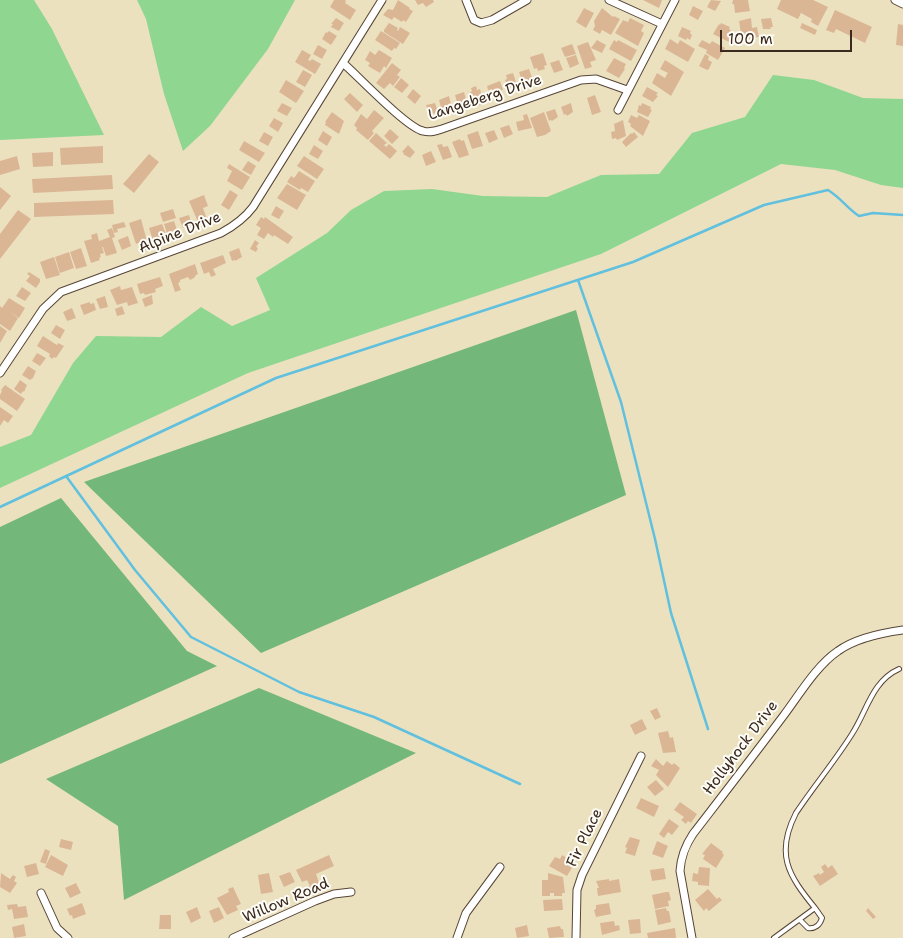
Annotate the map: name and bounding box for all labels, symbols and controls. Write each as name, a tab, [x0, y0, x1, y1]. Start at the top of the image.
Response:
scale bar	[723, 20, 856, 52]
text: 100 m	[728, 29, 773, 49]
street label: Langeberg Drive	[426, 71, 544, 125]
street label: Alpine Drive	[136, 208, 224, 258]
street label: Hollyhock Drive	[700, 697, 782, 799]
street label: Fir Place	[563, 806, 607, 870]
street label: Willow Road	[240, 875, 332, 927]

